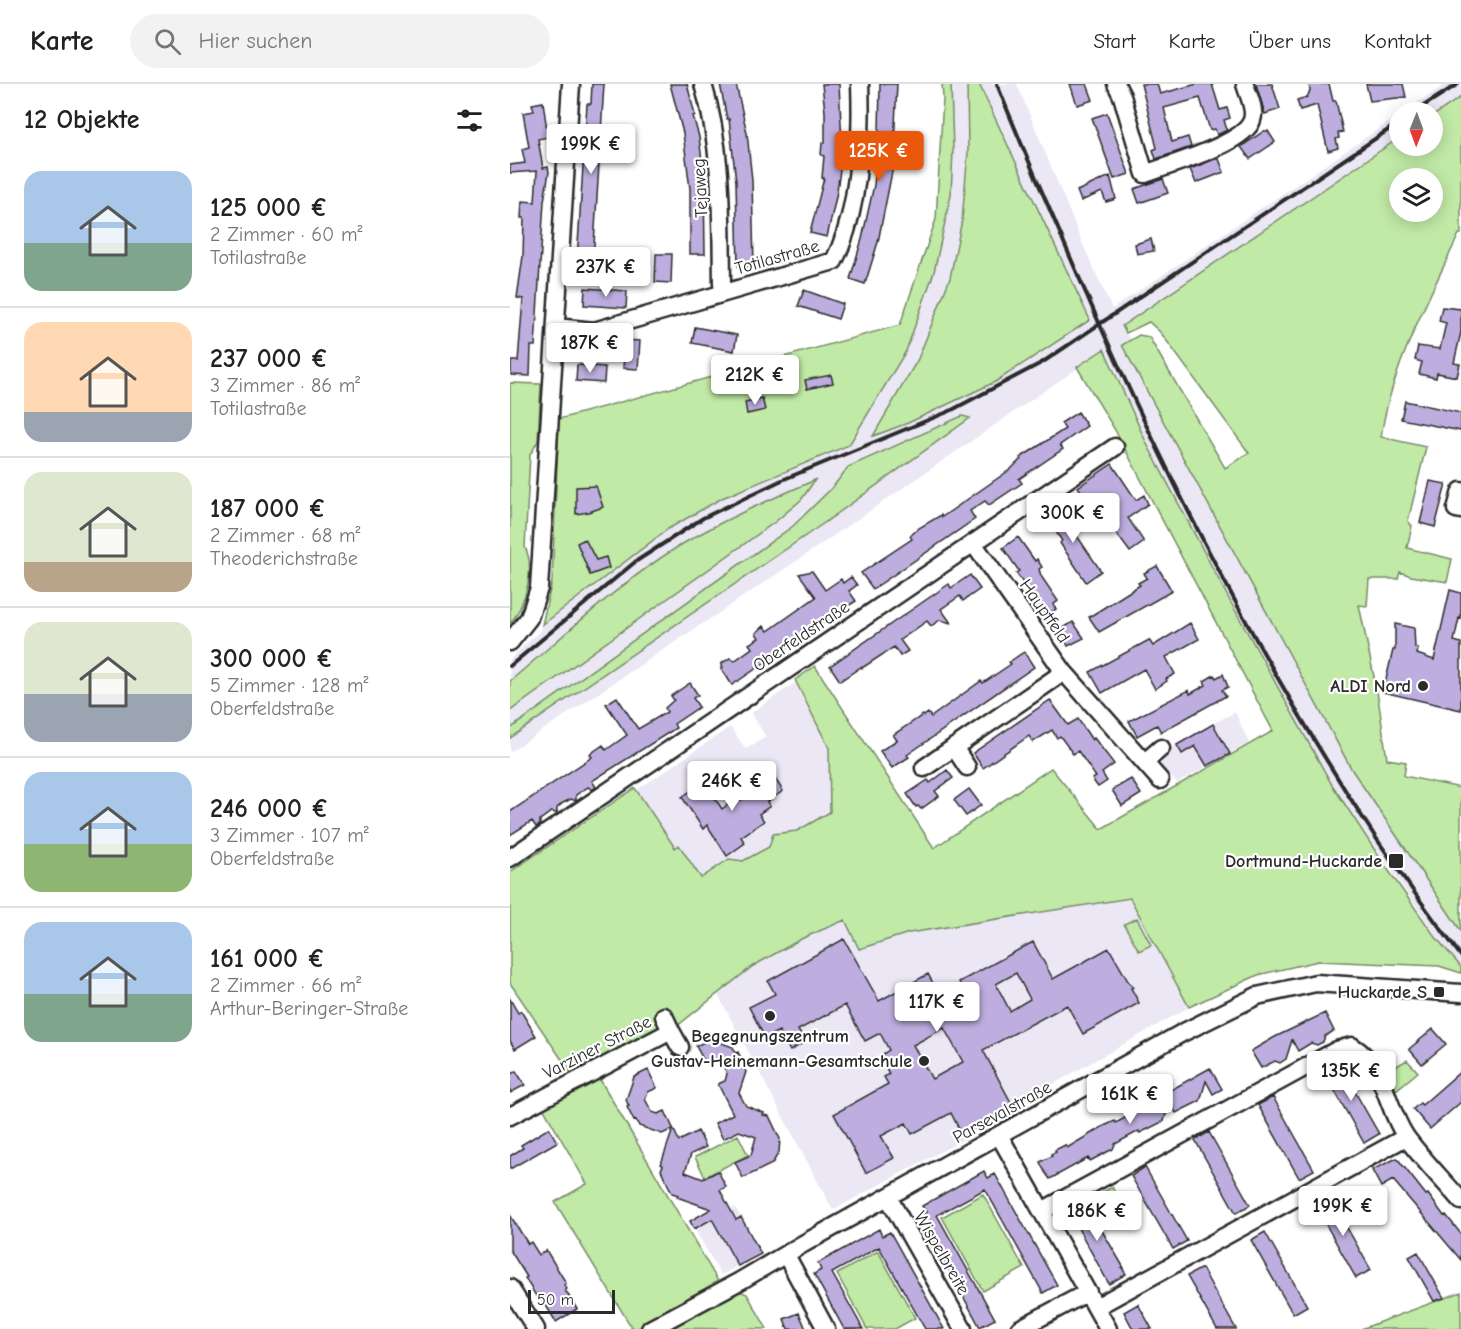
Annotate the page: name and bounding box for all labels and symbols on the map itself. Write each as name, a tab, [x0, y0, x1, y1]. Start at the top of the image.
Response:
north arrow	[1389, 102, 1443, 156]
pin: 199K €	[542, 124, 640, 175]
pin: 125K €	[830, 131, 928, 182]
street label: Tejaweg	[688, 158, 713, 218]
street label: Totilastraße	[733, 235, 822, 280]
pin: 237K €	[557, 247, 655, 298]
pin: 187K €	[541, 323, 639, 374]
pin: 212K €	[706, 355, 804, 406]
pin: 300K €	[1024, 493, 1122, 544]
street label: Hauptfeld	[1015, 575, 1074, 647]
street label: Oberfeldstraße	[749, 596, 853, 676]
place label: ALDI Nord	[1330, 676, 1411, 697]
marker: ALDI Nord	[1416, 679, 1430, 693]
pin: 246K €	[683, 761, 781, 812]
place label: Dortmund-Huckarde	[1225, 851, 1382, 872]
marker: Dortmund-Huckarde	[1387, 852, 1405, 870]
pin: 117K €	[888, 982, 986, 1033]
place label: Huckarde S	[1338, 982, 1427, 1003]
marker: Huckarde S	[1432, 985, 1446, 999]
marker: Begegnungszentrum	[763, 1009, 777, 1023]
street label: Varziner Straße	[540, 1011, 655, 1084]
place label: Begegnungszentrum	[691, 1026, 849, 1047]
place label: Gustav-Heinemann-Gesamtschule	[651, 1051, 912, 1072]
pin: 135K €	[1302, 1051, 1400, 1102]
marker: Gustav-Heinemann-Gesamtschule	[917, 1054, 931, 1068]
pin: 161K €	[1081, 1074, 1179, 1125]
street label: Parsevalstraße	[949, 1077, 1055, 1148]
pin: 199K €	[1294, 1186, 1392, 1237]
pin: 186K €	[1048, 1191, 1146, 1242]
street label: Wispelbreite	[909, 1208, 974, 1299]
scale bar	[528, 1287, 615, 1314]

